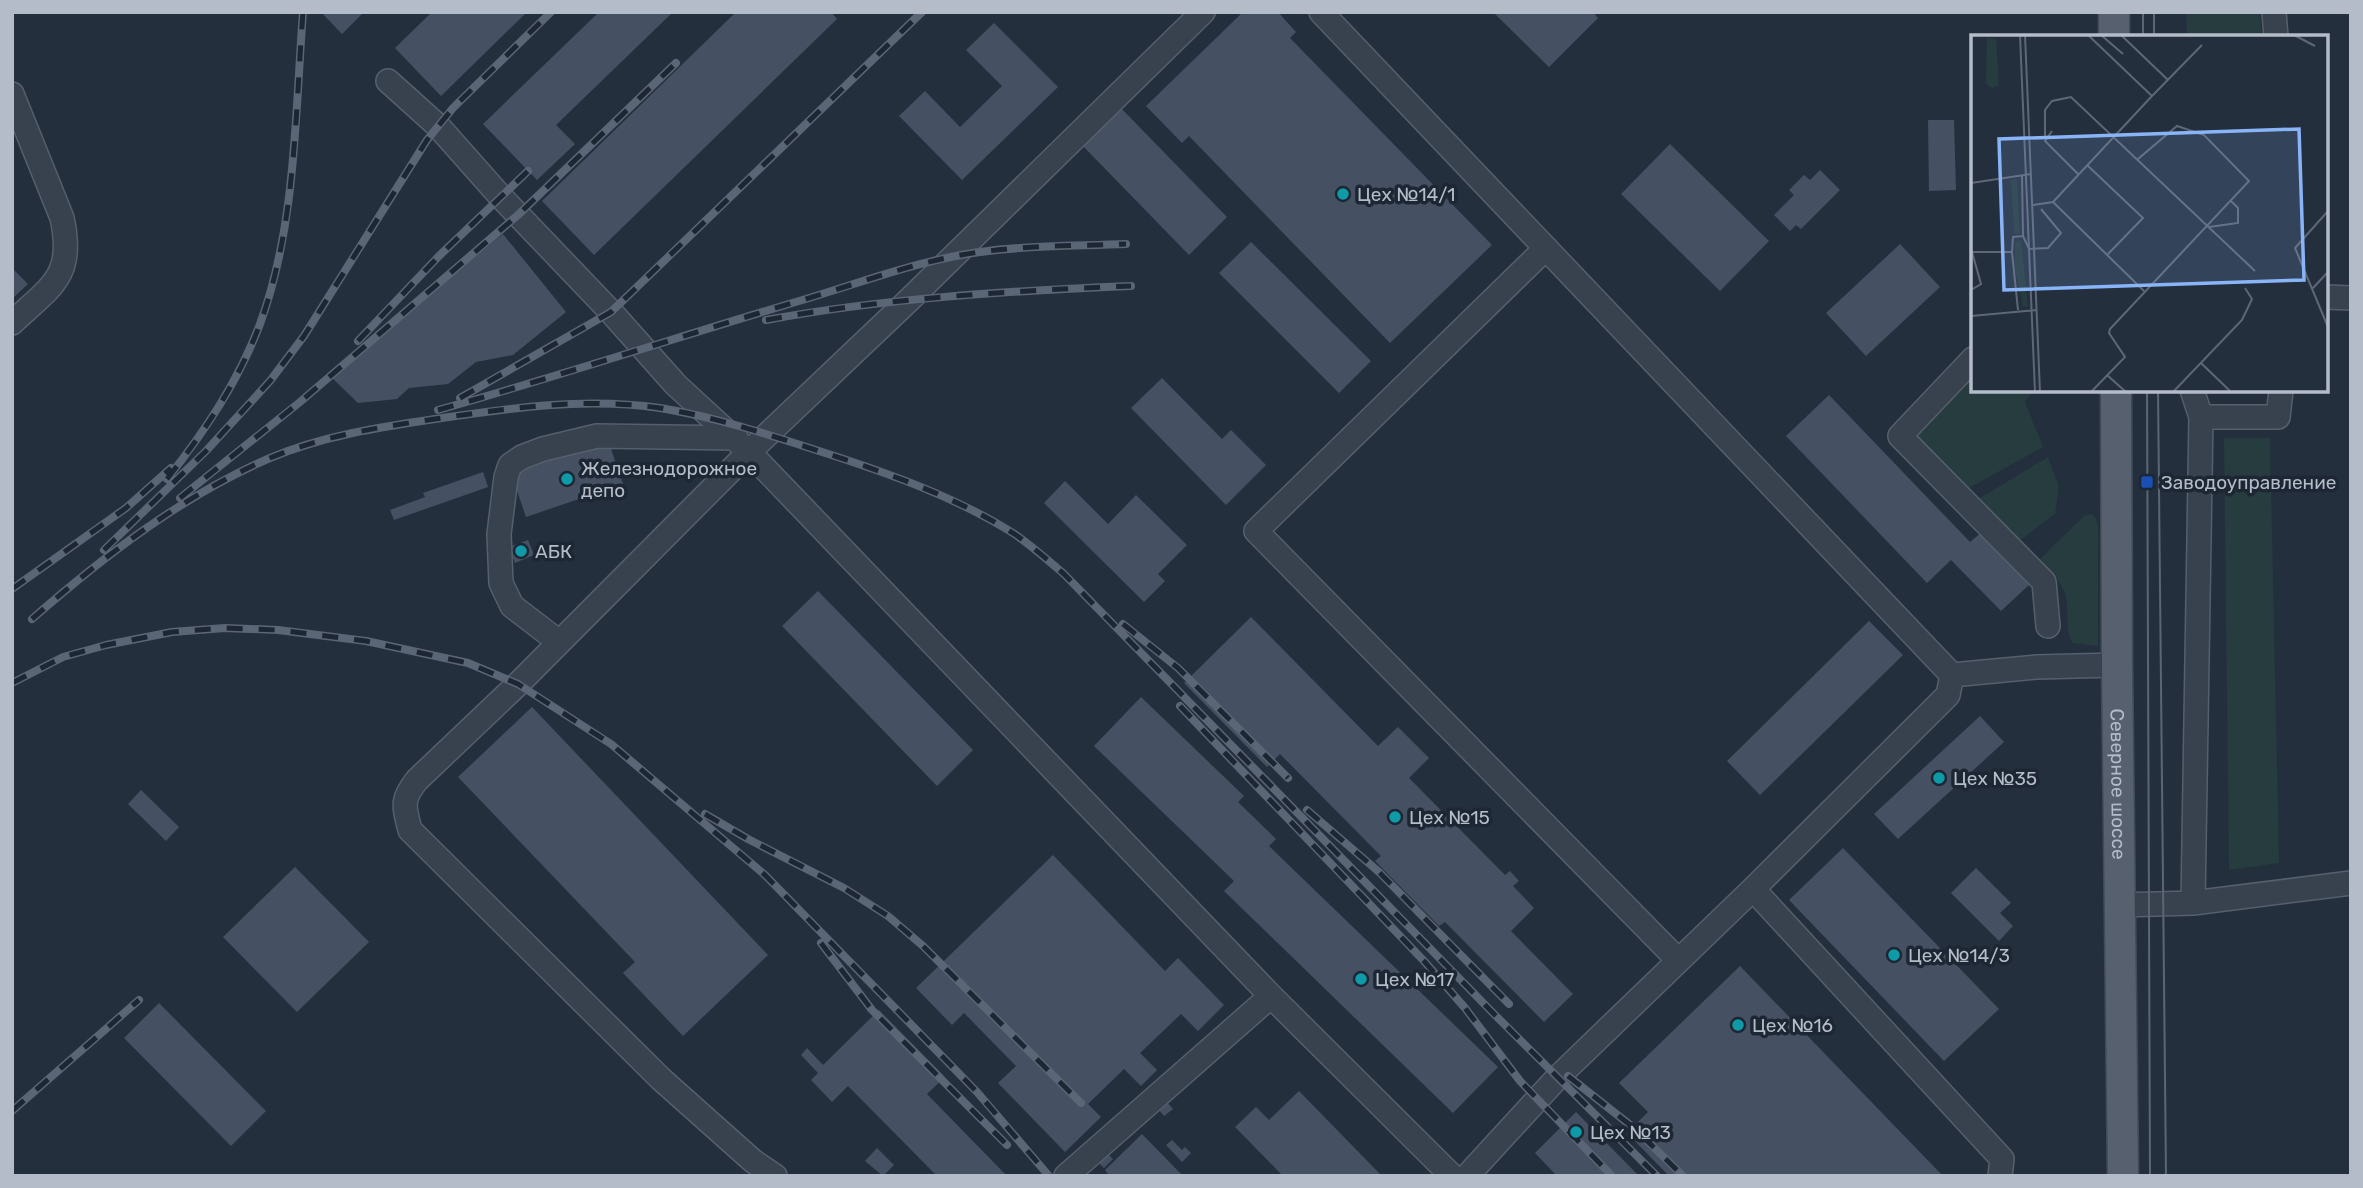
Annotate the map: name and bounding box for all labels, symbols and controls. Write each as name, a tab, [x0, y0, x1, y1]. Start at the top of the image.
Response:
inset map	[1971, 35, 2328, 392]
place label: Цех №14/1	[1357, 183, 1456, 206]
marker: Цех №14/1	[1335, 186, 1351, 202]
place label: Железнодорожное депо	[581, 457, 757, 502]
marker: Железнодорожное депо	[559, 471, 575, 487]
place label: Заводоуправление	[2161, 471, 2336, 494]
marker: Заводоуправление	[2139, 474, 2155, 490]
place label: АБК	[535, 540, 572, 563]
marker: АБК	[513, 543, 529, 559]
street label: Северное шоссе	[2106, 708, 2131, 860]
place label: Цех №35	[1953, 767, 2037, 790]
marker: Цех №35	[1931, 770, 1947, 786]
place label: Цех №15	[1409, 806, 1490, 829]
marker: Цех №15	[1387, 809, 1403, 825]
place label: Цех №14/3	[1908, 944, 2010, 967]
marker: Цех №14/3	[1886, 947, 1902, 963]
place label: Цех №17	[1375, 968, 1455, 991]
marker: Цех №17	[1353, 971, 1369, 987]
place label: Цех №16	[1752, 1014, 1833, 1037]
marker: Цех №16	[1730, 1017, 1746, 1033]
place label: Цех №13	[1590, 1121, 1671, 1144]
marker: Цех №13	[1568, 1124, 1584, 1140]

